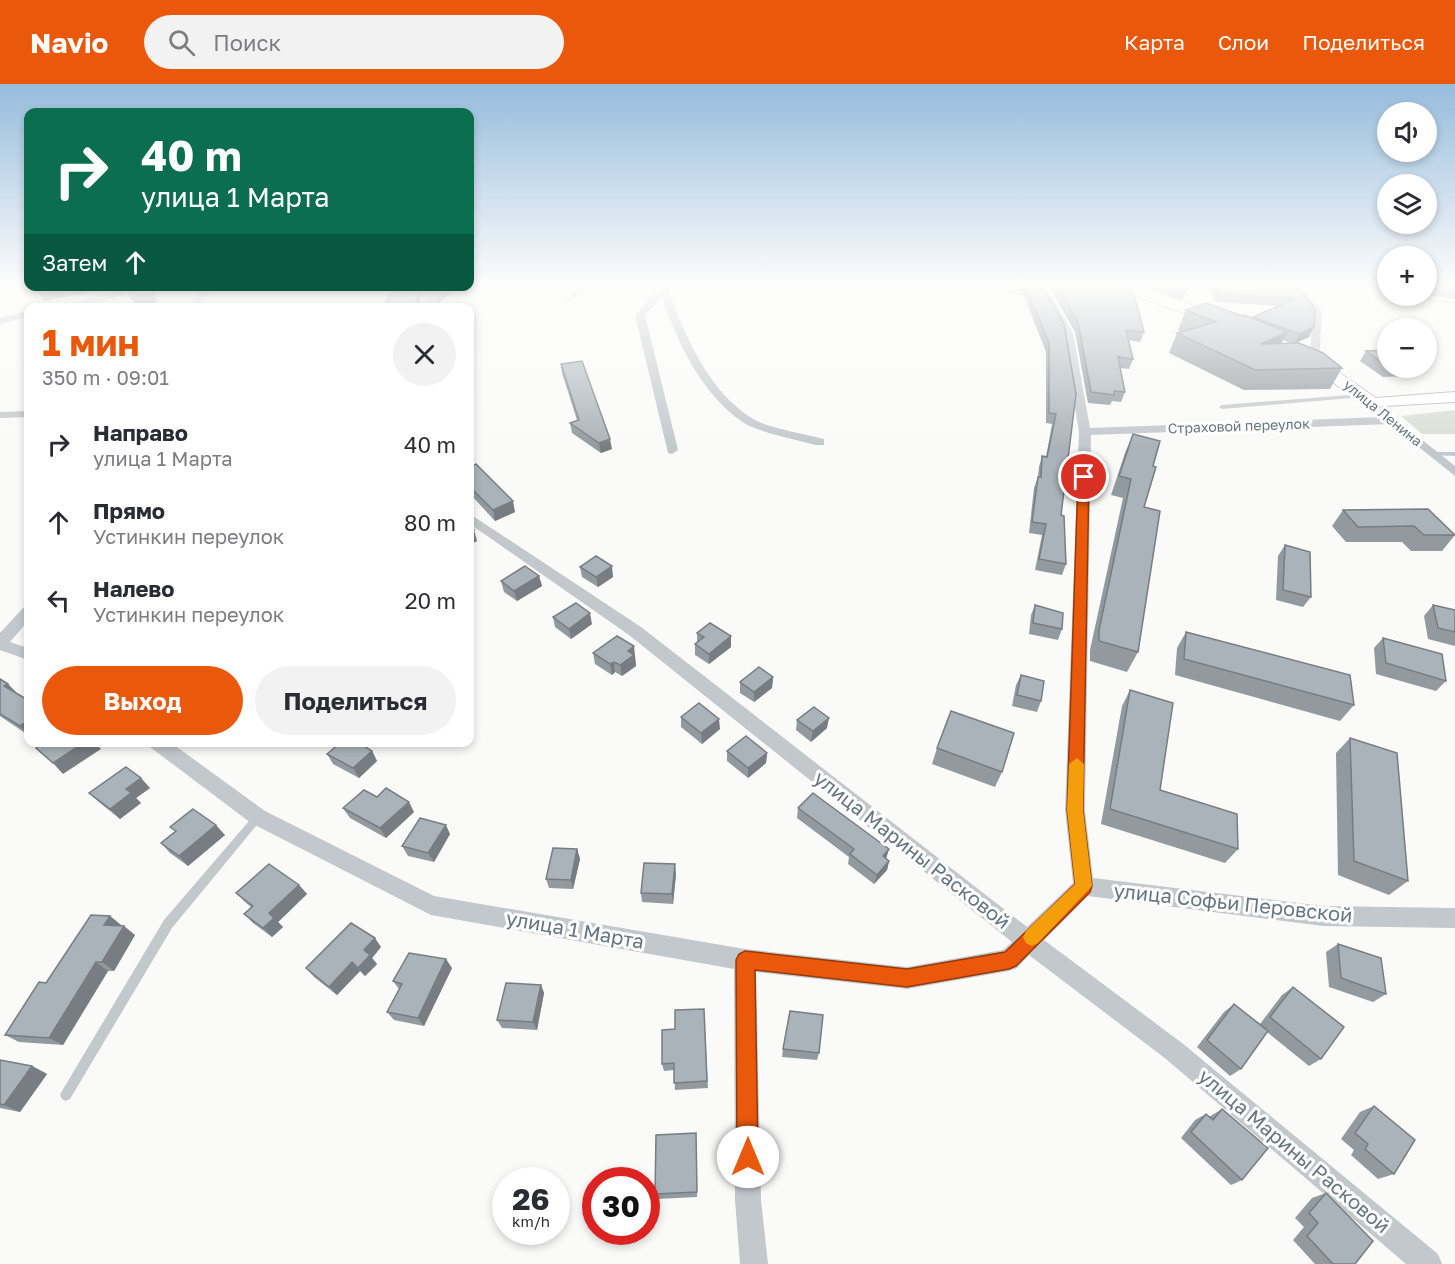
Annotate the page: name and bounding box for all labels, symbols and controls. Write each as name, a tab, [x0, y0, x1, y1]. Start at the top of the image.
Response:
search box	[144, 15, 564, 69]
text: Navio	[30, 26, 108, 59]
icon: search	[165, 26, 198, 59]
text: Поиск	[213, 29, 281, 56]
text: Карта	[1124, 29, 1185, 55]
text: Слои	[1218, 29, 1269, 55]
text: Поделиться	[1302, 29, 1425, 55]
map controls	[1377, 102, 1437, 378]
button: sound	[1377, 102, 1437, 162]
text: 40 m	[141, 130, 242, 180]
icon: right	[42, 132, 120, 210]
button: layers	[1377, 174, 1437, 234]
text: улица 1 Марта	[141, 181, 329, 213]
icon: ahead	[119, 246, 152, 279]
button: +	[1377, 246, 1437, 306]
text: Затем	[42, 249, 107, 276]
button: −	[1377, 318, 1437, 378]
text: 1 мин	[42, 321, 139, 364]
button: close	[393, 323, 456, 386]
text: 350 m · 09:01	[42, 365, 169, 389]
street label: улица Ленина	[1341, 376, 1426, 449]
street label: Страховой переулок	[1168, 415, 1310, 436]
text: Направо	[93, 419, 188, 446]
icon: right	[42, 428, 75, 461]
text: 40 m	[404, 431, 456, 458]
text: улица 1 Марта	[93, 446, 233, 470]
pin	[1058, 451, 1109, 502]
icon: arrive	[1067, 460, 1100, 493]
text: Прямо	[93, 497, 165, 524]
icon: ahead	[42, 506, 75, 539]
text: 80 m	[404, 509, 456, 536]
text: Устинкин переулок	[93, 524, 284, 548]
text: Налево	[93, 575, 175, 602]
icon: left	[42, 584, 75, 617]
text: 20 m	[405, 587, 456, 614]
text: Устинкин переулок	[93, 602, 284, 626]
button: Выход	[42, 666, 243, 735]
button: Поделиться	[255, 666, 456, 735]
street label: улица Марины Расковой	[810, 765, 1015, 933]
street label: улица Софьи Перовской	[1112, 878, 1354, 926]
street label: улица 1 Марта	[504, 905, 646, 953]
street label: улица Марины Расковой	[1194, 1063, 1395, 1237]
position arrow	[716, 1125, 780, 1189]
speed limit sign: 30	[582, 1167, 660, 1245]
text: 26	[512, 1181, 550, 1217]
text: km/h	[512, 1212, 550, 1230]

